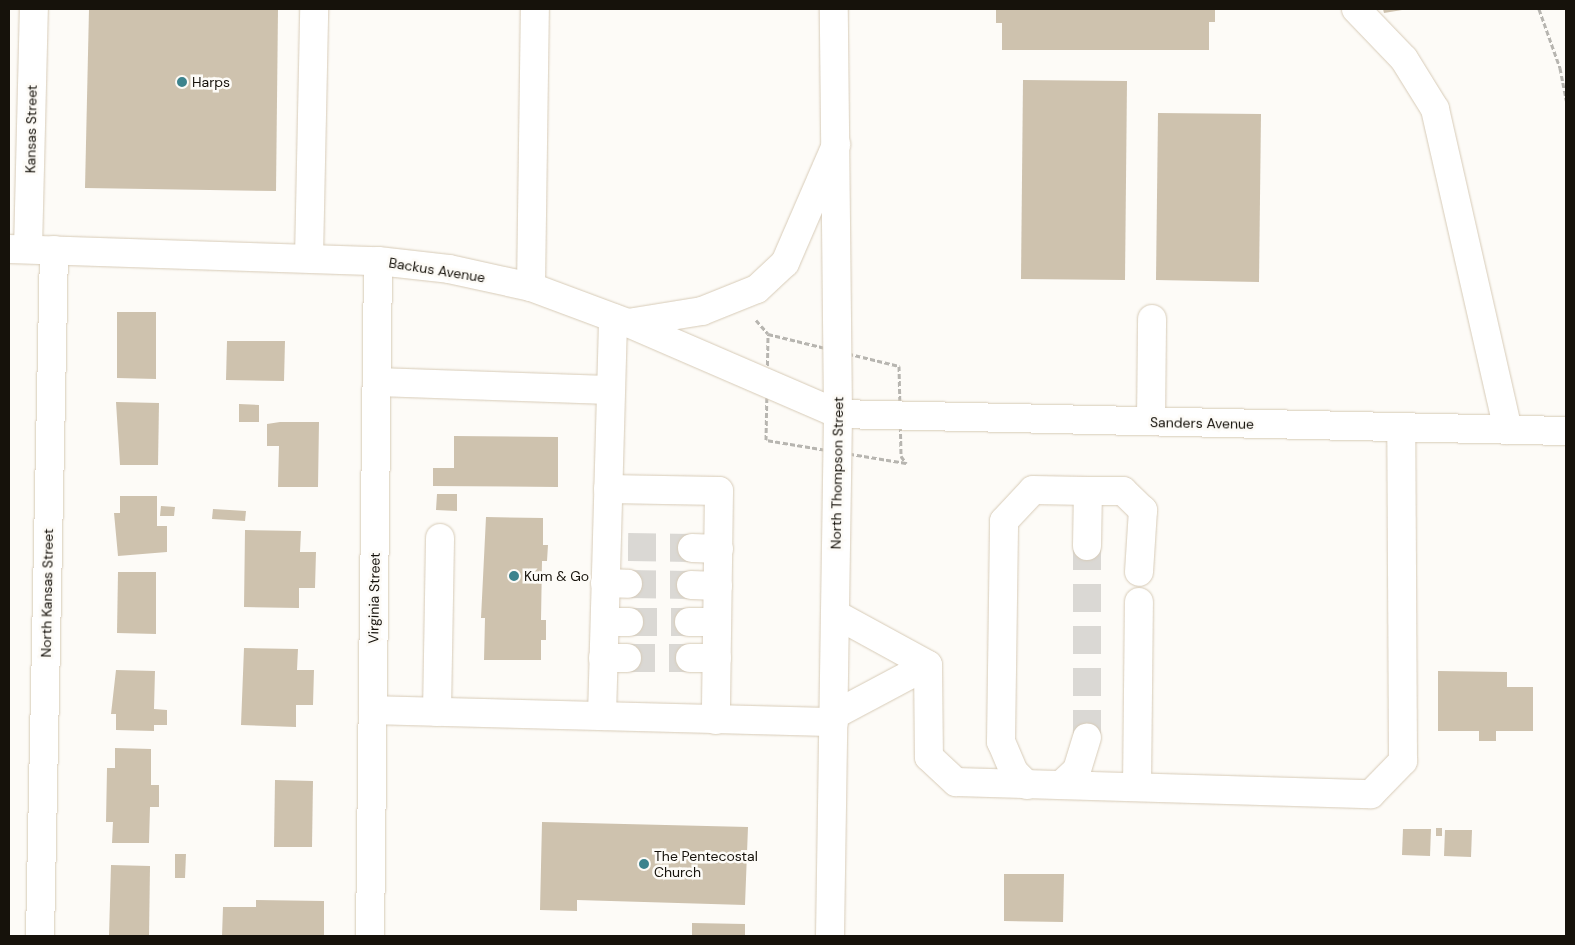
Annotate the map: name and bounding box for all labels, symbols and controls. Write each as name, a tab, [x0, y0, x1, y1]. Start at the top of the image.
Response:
place label: Harps	[192, 74, 230, 90]
marker: Harps	[176, 76, 188, 88]
street label: Kansas Street	[22, 85, 40, 173]
street label: Backus Avenue	[388, 254, 486, 286]
street label: North Thompson Street	[827, 397, 847, 549]
street label: Sanders Avenue	[1150, 414, 1254, 432]
street label: North Kansas Street	[37, 528, 57, 658]
street label: Virginia Street	[365, 552, 383, 644]
place label: Kum & Go	[524, 568, 589, 584]
marker: Kum & Go	[508, 570, 520, 582]
place label: The Pentecostal Church	[654, 848, 758, 880]
marker: The Pentecostal Church	[638, 858, 650, 870]

